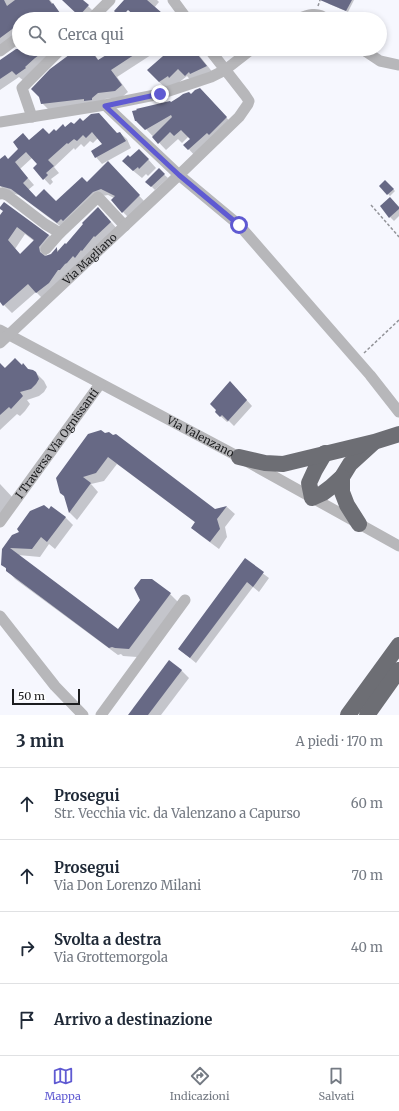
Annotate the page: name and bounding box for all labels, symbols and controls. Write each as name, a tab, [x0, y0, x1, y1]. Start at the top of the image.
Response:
search box	[12, 12, 387, 56]
icon: search	[26, 23, 48, 45]
text: Cerca qui	[58, 25, 124, 44]
route end	[151, 85, 169, 103]
route start	[230, 216, 248, 234]
street label: Via Magliano	[59, 230, 120, 288]
street label: I Traversa Via Ognissanti	[12, 385, 102, 501]
street label: Via Valenzano	[163, 412, 237, 460]
scale bar	[12, 687, 80, 706]
text: 50 m	[18, 689, 45, 703]
text: 3 min	[16, 730, 64, 752]
text: A piedi · 170 m	[295, 733, 383, 750]
text: Prosegui	[54, 786, 120, 805]
icon: ahead	[16, 793, 38, 815]
text: 60 m	[351, 795, 383, 812]
text: Str. Vecchia vic. da Valenzano a Capurso	[54, 805, 300, 822]
text: Prosegui	[54, 858, 120, 877]
icon: ahead	[16, 865, 38, 887]
text: 70 m	[352, 867, 383, 884]
text: Via Don Lorenzo Milani	[54, 877, 201, 894]
text: Svolta a destra	[54, 930, 161, 949]
icon: right	[16, 937, 38, 959]
text: 40 m	[351, 939, 383, 956]
text: Via Grottemorgola	[54, 949, 168, 966]
icon: arrive	[16, 1009, 38, 1031]
text: Arrivo a destinazione	[54, 1010, 212, 1029]
tab: Mappa	[45, 1065, 81, 1103]
tab: Indicazioni	[170, 1065, 229, 1103]
tab: Salvati	[319, 1065, 354, 1103]

